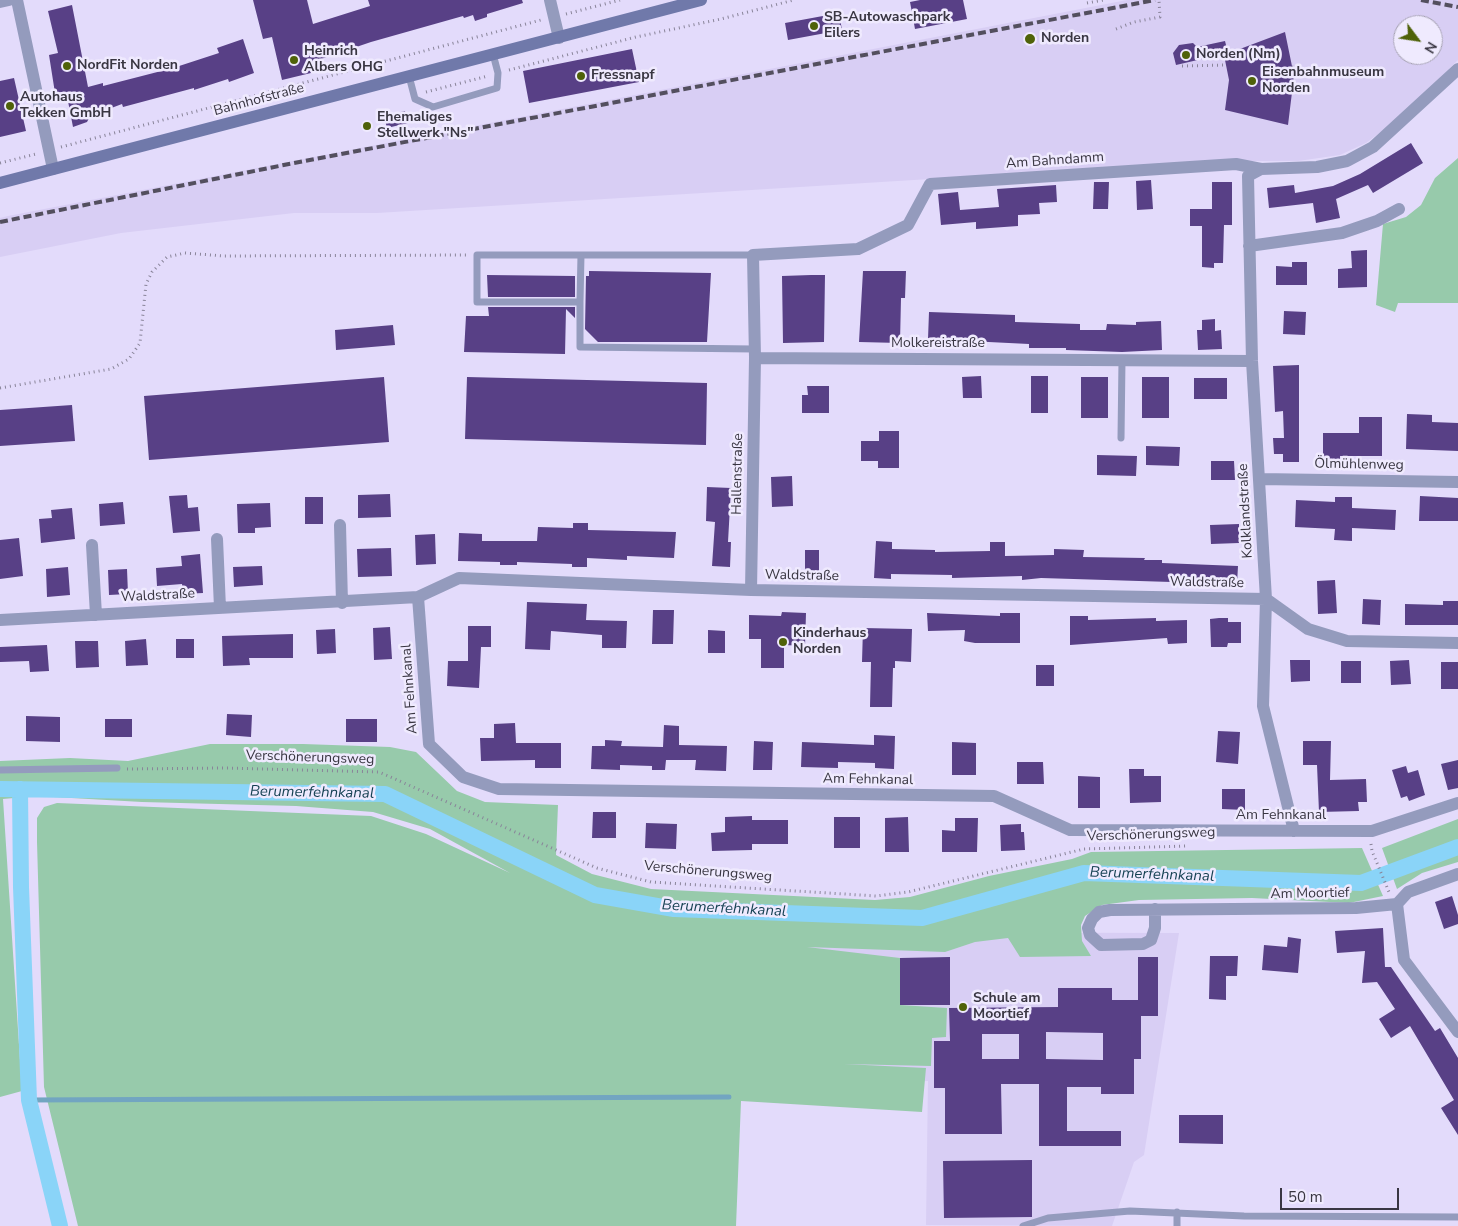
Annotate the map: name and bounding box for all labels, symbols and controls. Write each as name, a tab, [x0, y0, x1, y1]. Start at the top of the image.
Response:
place label: SB-Autowaschpark Eilers	[824, 10, 950, 42]
north arrow	[1393, 15, 1443, 65]
marker: SB-Autowaschpark Eilers	[808, 20, 820, 32]
place label: Norden	[1041, 31, 1089, 47]
marker: Norden	[1023, 32, 1037, 46]
text: N	[1420, 38, 1441, 57]
place label: Heinrich Albers OHG	[304, 44, 383, 76]
place label: Norden (Nm)	[1196, 47, 1281, 63]
marker: Norden (Nm)	[1180, 49, 1192, 61]
marker: Heinrich Albers OHG	[288, 54, 300, 66]
place label: NordFit Norden	[77, 58, 178, 74]
marker: NordFit Norden	[61, 60, 73, 72]
place label: Eisenbahnmuseum Norden	[1262, 65, 1384, 98]
place label: Fressnapf	[591, 68, 655, 84]
marker: Fressnapf	[575, 70, 587, 82]
marker: Eisenbahnmuseum Norden	[1246, 75, 1258, 87]
street label: Bahnhofstraße	[212, 80, 306, 120]
place label: Autohaus Tekken GmbH	[20, 90, 111, 122]
marker: Autohaus Tekken GmbH	[4, 100, 16, 112]
place label: Ehemaliges Stellwerk "Ns"	[377, 110, 473, 142]
marker: Ehemaliges Stellwerk "Ns"	[361, 120, 373, 132]
street label: Am Bahndamm	[1005, 149, 1105, 173]
street label: Molkereistraße	[891, 336, 985, 352]
street label: Hallenstraße	[729, 433, 747, 515]
street label: Ölmühlenweg	[1314, 456, 1404, 474]
street label: Kolklandstraße	[1235, 463, 1257, 559]
street label: Waldstraße	[765, 567, 839, 585]
street label: Waldstraße	[1170, 574, 1244, 592]
street label: Waldstraße	[120, 586, 196, 606]
place label: Kinderhaus Norden	[793, 626, 866, 658]
marker: Kinderhaus Norden	[777, 636, 789, 648]
street label: Am Fehnkanal	[398, 643, 422, 735]
street label: Verschönerungsweg	[245, 747, 375, 769]
street label: Am Fehnkanal	[823, 771, 913, 789]
water label: Berumerfehnkanal	[250, 783, 374, 803]
street label: Am Fehnkanal	[1236, 808, 1326, 824]
street label: Verschönerungsweg	[1086, 824, 1216, 846]
street label: Verschönerungsweg	[643, 858, 773, 886]
water label: Berumerfehnkanal	[1089, 864, 1215, 886]
street label: Am Moortief	[1270, 885, 1350, 903]
water label: Berumerfehnkanal	[661, 897, 787, 921]
place label: Schule am Moortief	[973, 991, 1040, 1024]
marker: Schule am Moortief	[957, 1001, 969, 1013]
scale bar	[1283, 1178, 1402, 1210]
text: 50 m	[1288, 1187, 1323, 1207]

